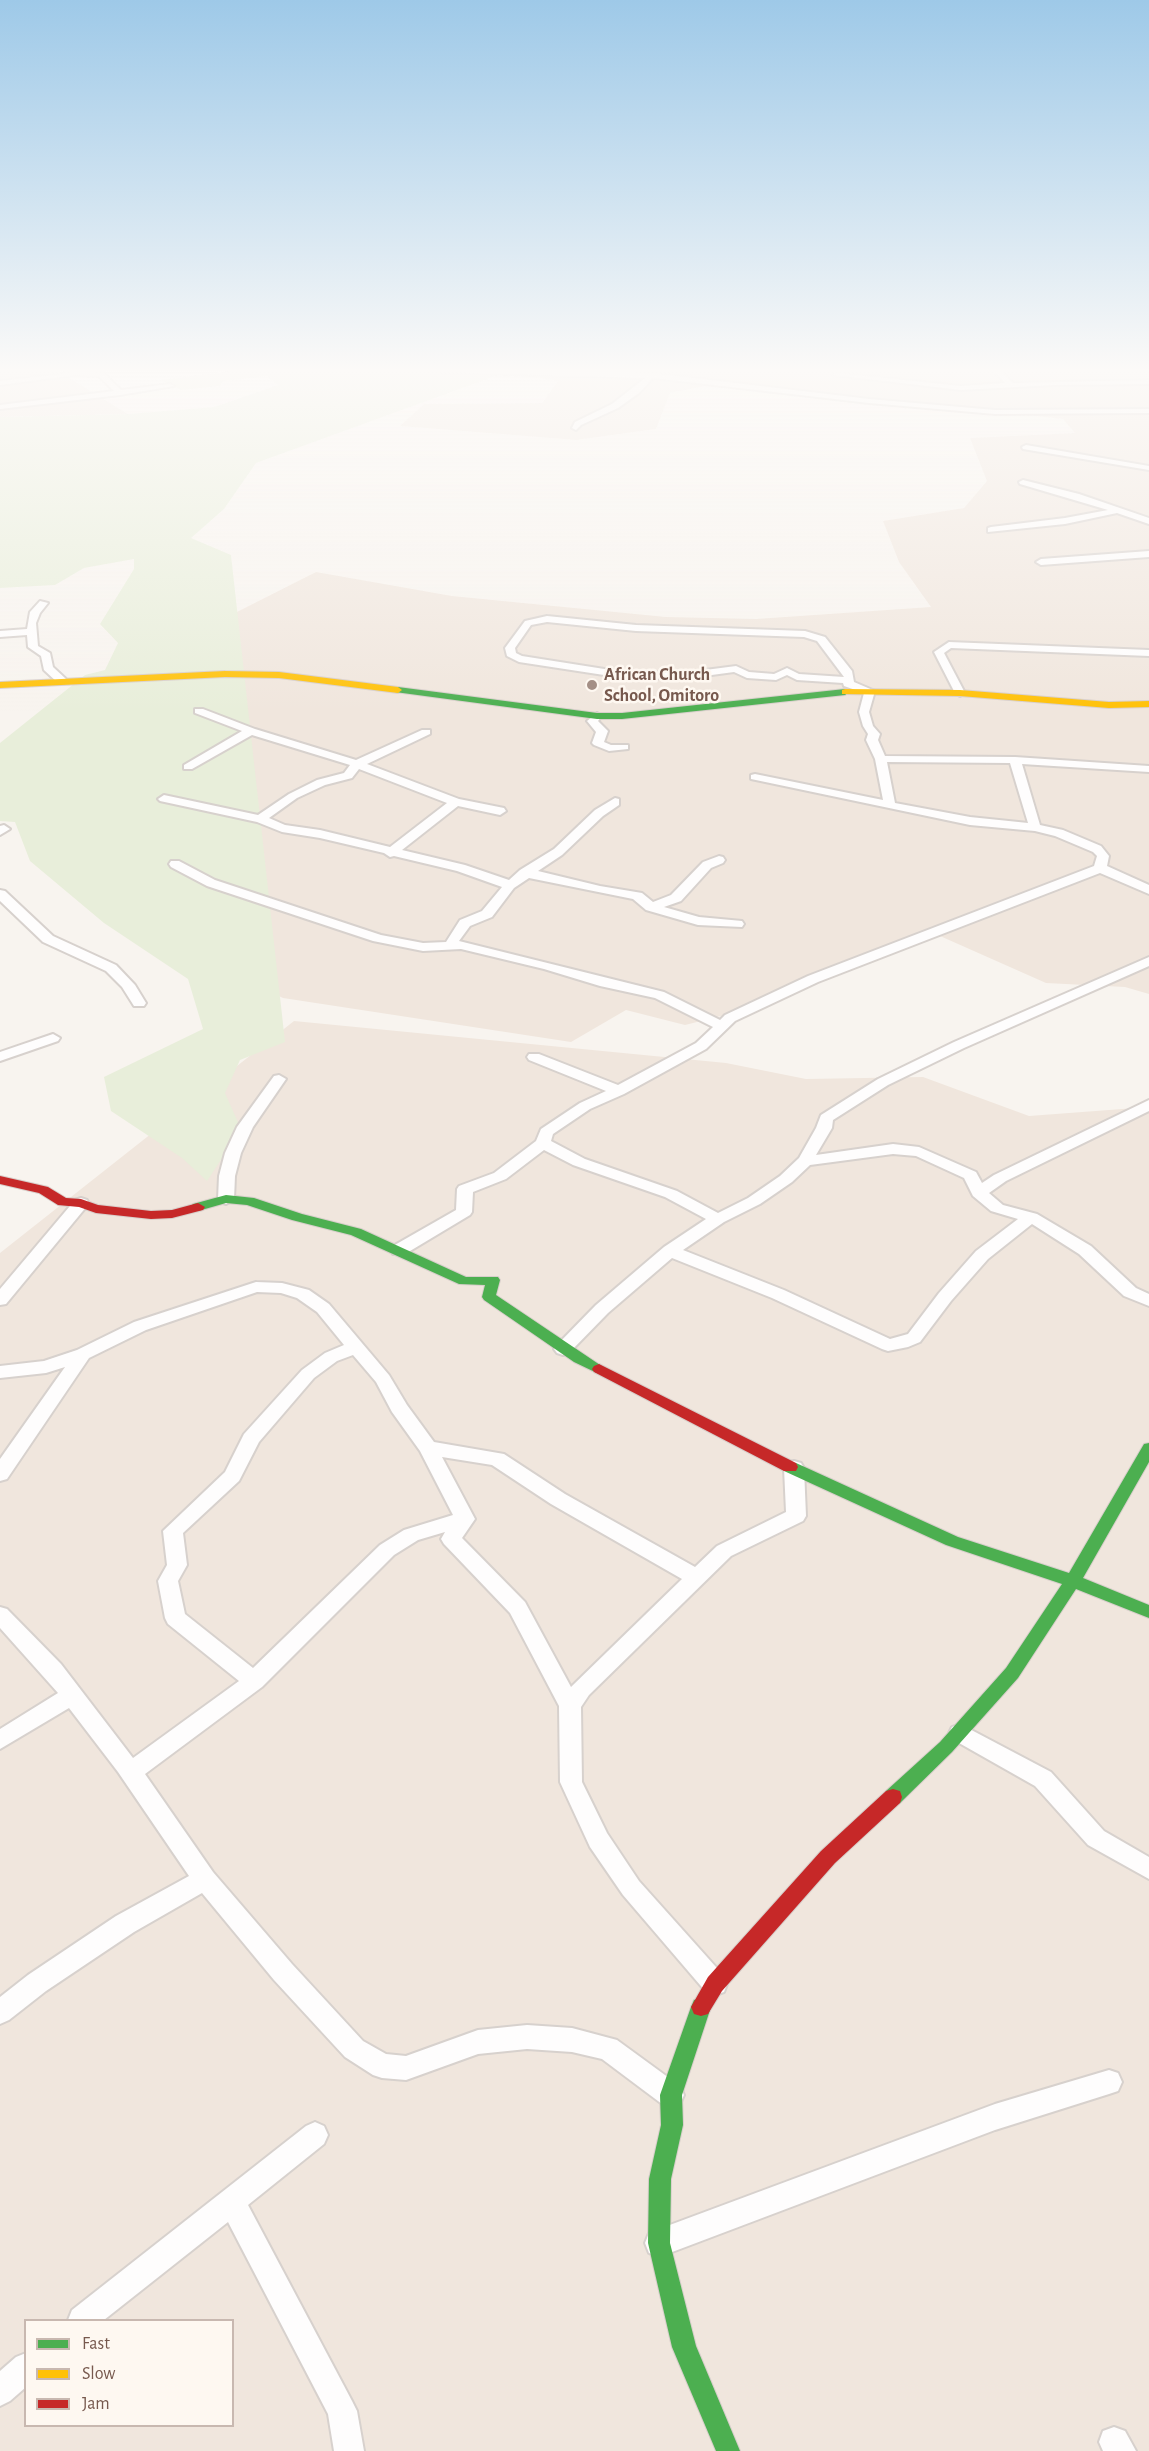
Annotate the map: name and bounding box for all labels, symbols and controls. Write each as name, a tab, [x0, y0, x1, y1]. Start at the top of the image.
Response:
place label: African Church School, Omitoro	[604, 664, 719, 706]
marker: African Church School, Omitoro	[585, 678, 599, 692]
legend	[24, 2319, 234, 2427]
text: Fast	[82, 2335, 110, 2353]
text: Slow	[82, 2365, 115, 2383]
text: Jam	[82, 2395, 110, 2413]

